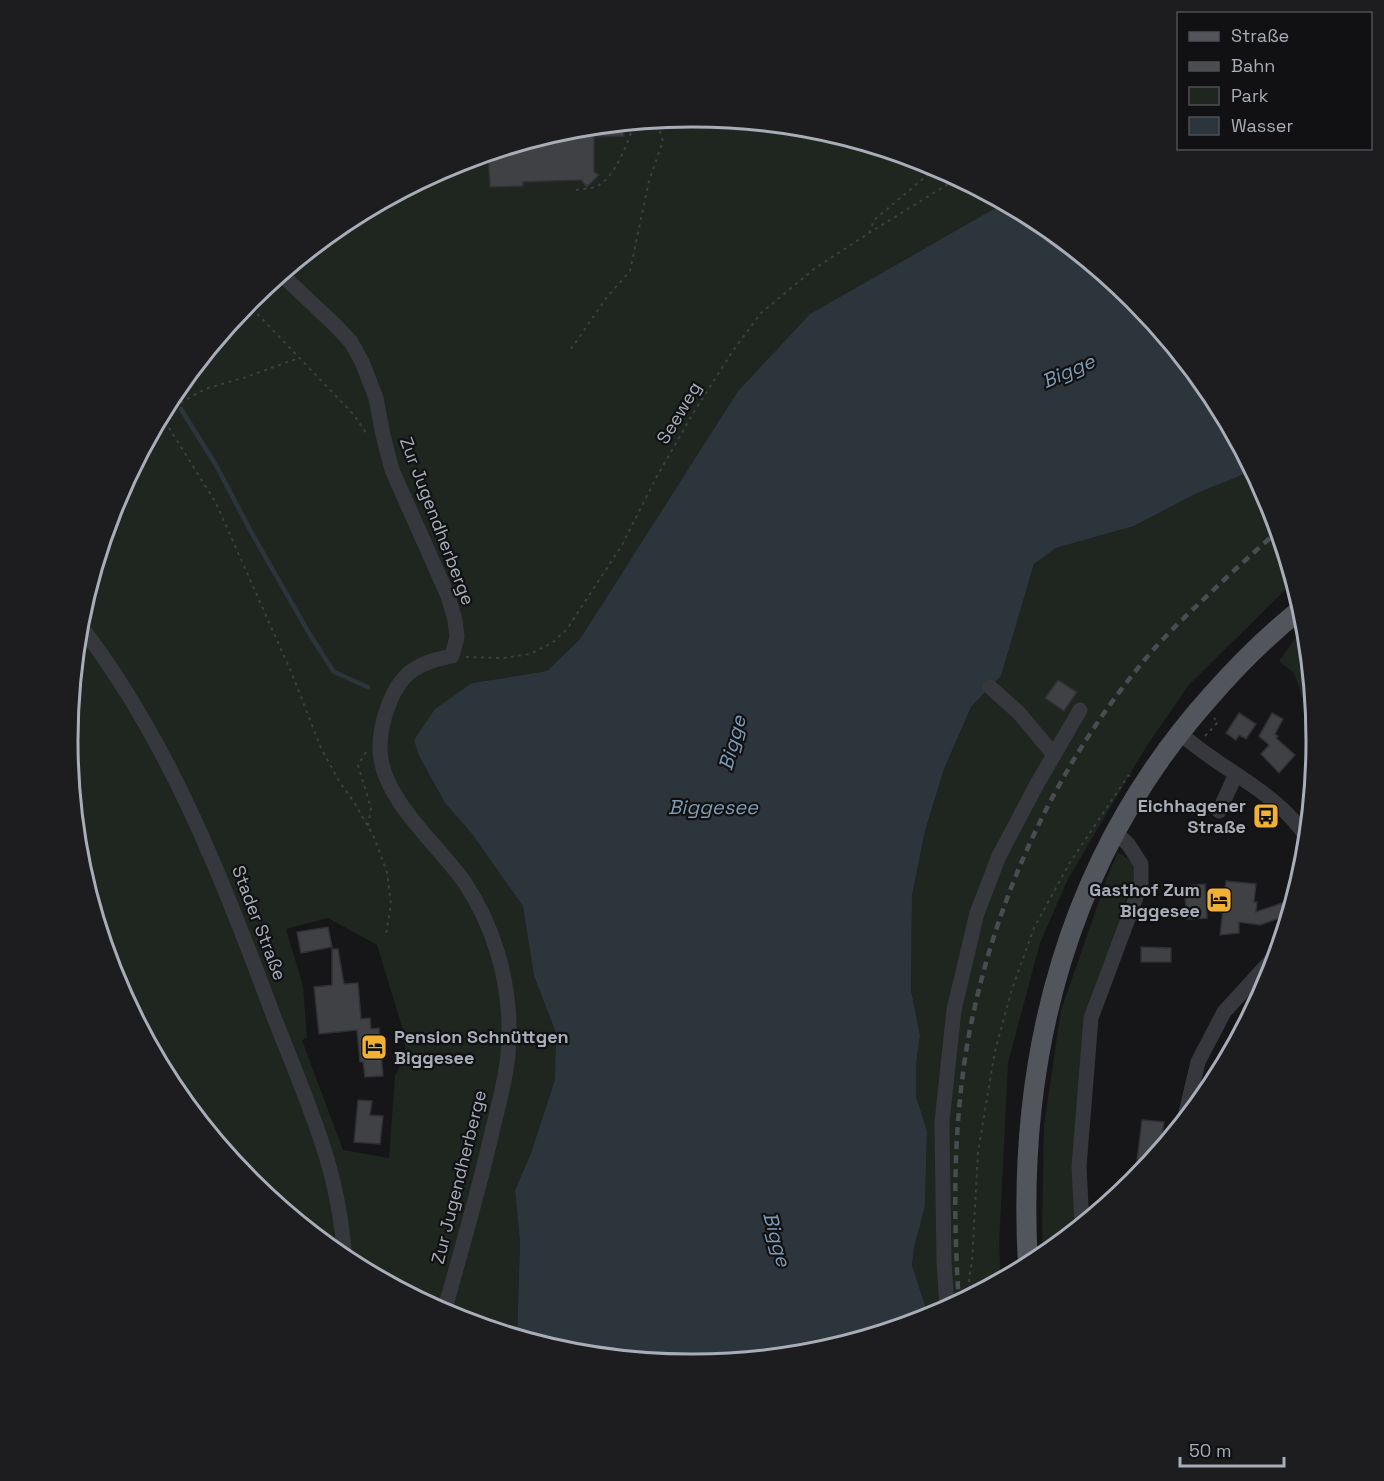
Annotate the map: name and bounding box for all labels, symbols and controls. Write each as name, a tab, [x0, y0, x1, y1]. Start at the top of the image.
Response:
legend	[1177, 12, 1372, 150]
text: Straße	[1231, 24, 1289, 47]
text: Bahn	[1231, 54, 1275, 77]
text: Park	[1231, 84, 1269, 107]
text: Wasser	[1231, 114, 1293, 137]
water label: Bigge	[1037, 347, 1100, 394]
street label: Seeweg	[651, 377, 706, 448]
street label: Zur Jugendherberge	[395, 434, 480, 608]
water label: Bigge	[712, 712, 752, 773]
water label: Biggesee	[668, 794, 759, 820]
place label: Eichhagener Straße	[1138, 794, 1246, 838]
bus stop icon: Eichhagener Straße	[1251, 801, 1281, 831]
street label: Stader Straße	[227, 862, 292, 983]
place label: Gasthof Zum Biggesee	[1089, 878, 1200, 922]
hotel icon: Gasthof Zum Biggesee	[1204, 885, 1234, 915]
place label: Pension Schnüttgen Biggesee	[394, 1025, 569, 1069]
hotel icon: Pension Schnüttgen Biggesee	[359, 1032, 389, 1062]
street label: Zur Jugendherberge	[426, 1088, 491, 1266]
water label: Bigge	[757, 1209, 797, 1270]
scale bar	[1180, 1430, 1284, 1468]
text: 50 m	[1189, 1439, 1231, 1462]

